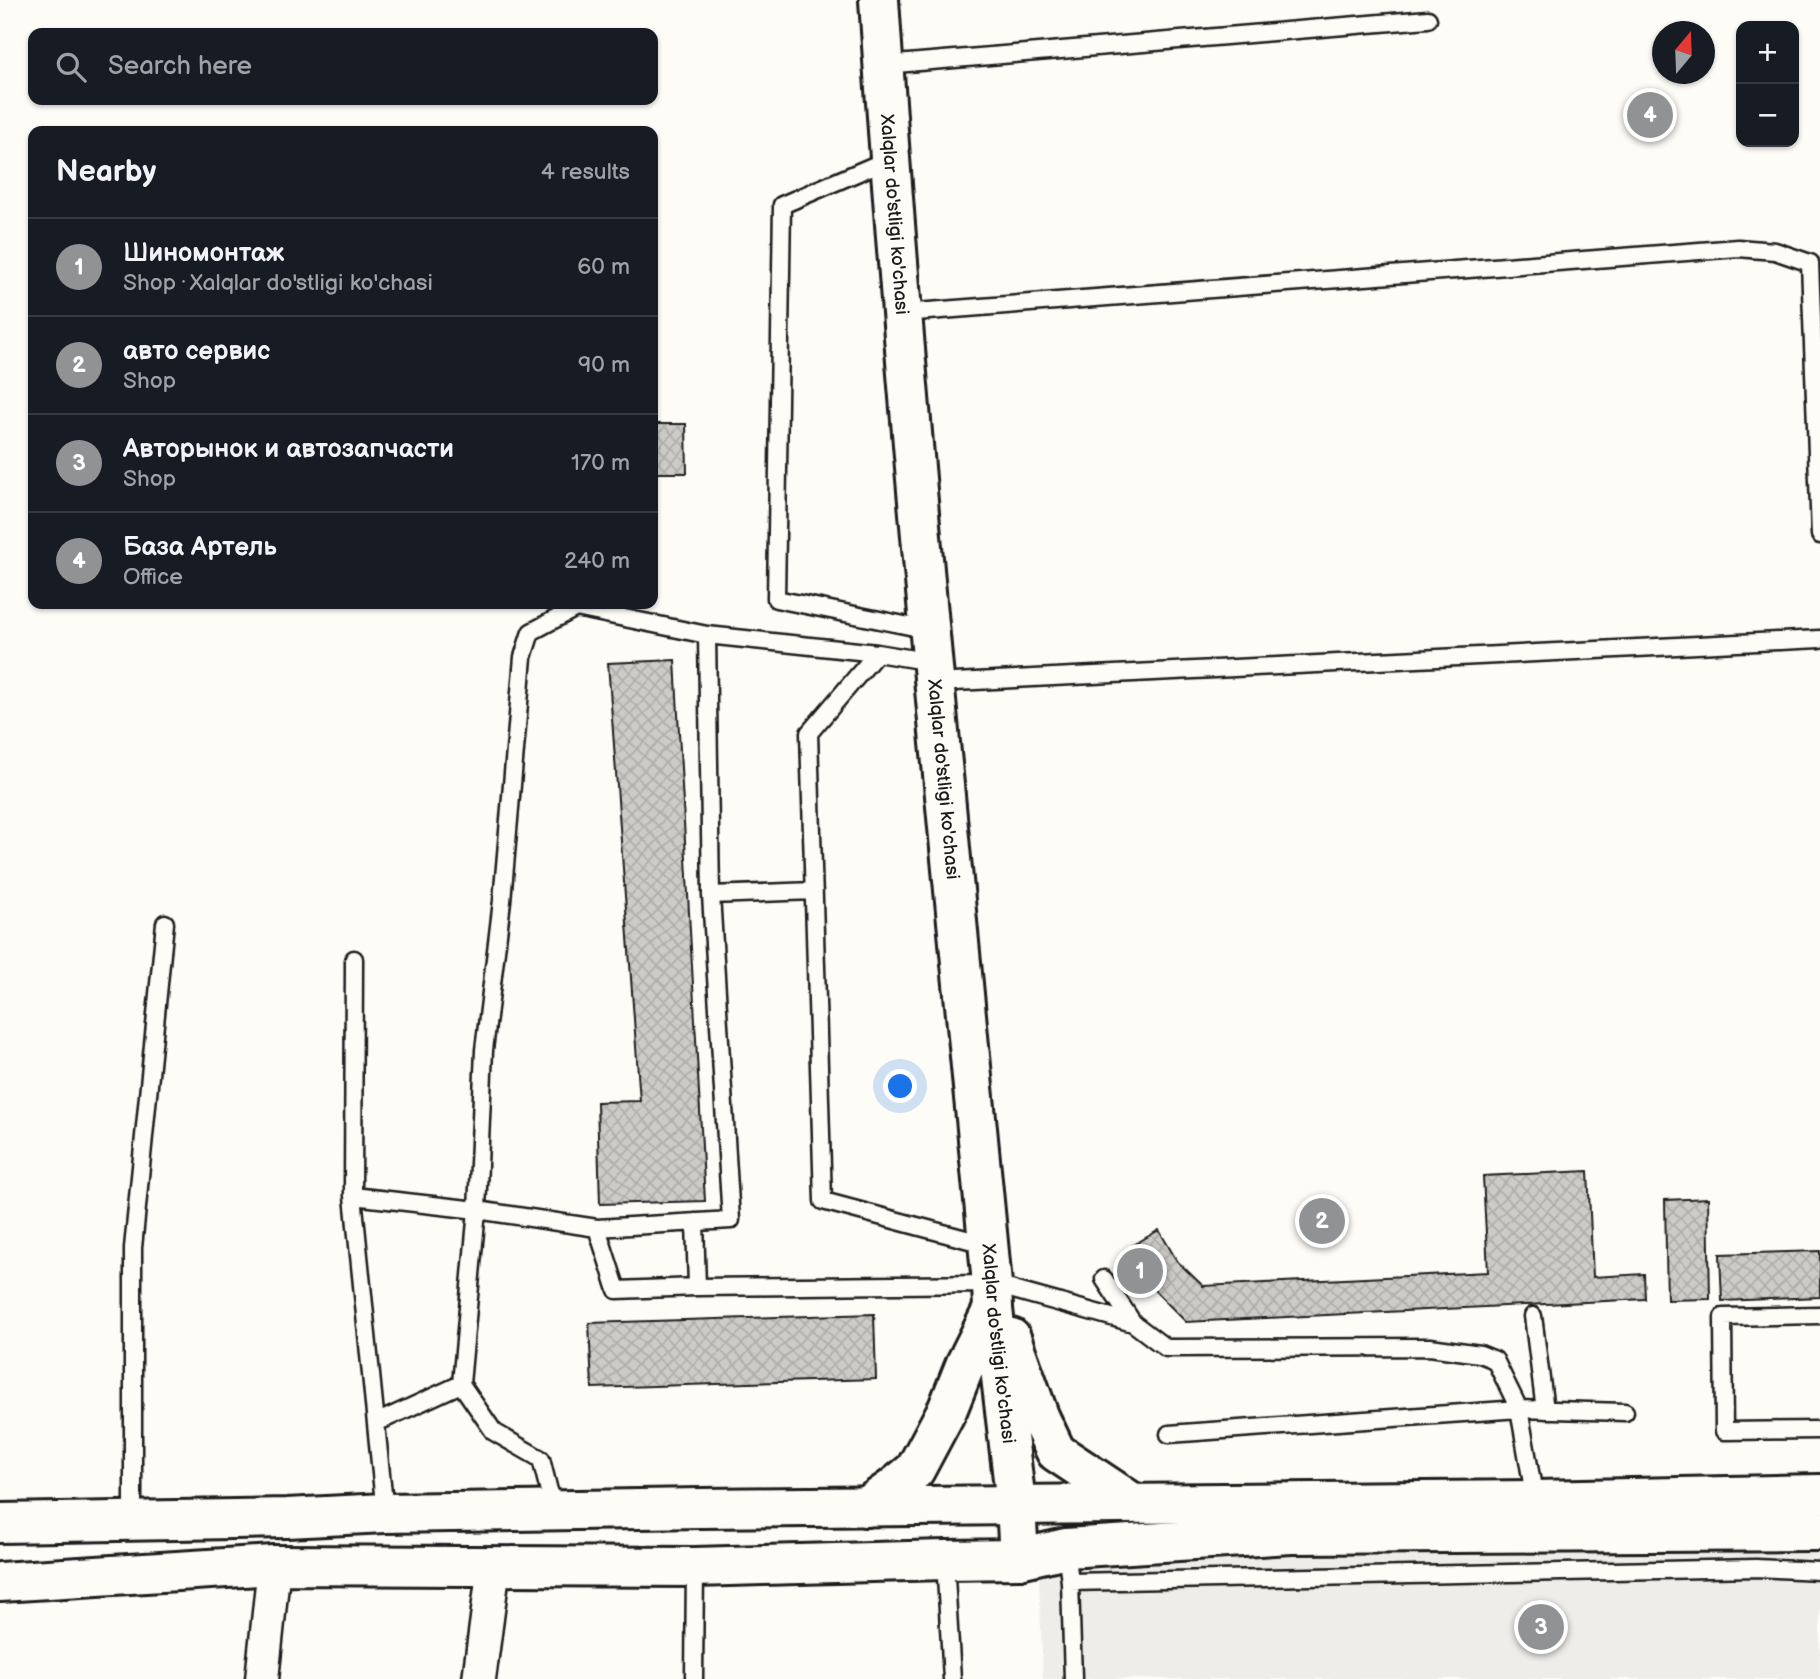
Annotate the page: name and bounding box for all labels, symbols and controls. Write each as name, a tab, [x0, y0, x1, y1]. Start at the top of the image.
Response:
north arrow	[1652, 21, 1715, 84]
map controls	[1736, 21, 1799, 147]
button: +	[1736, 21, 1799, 84]
search box	[28, 28, 658, 105]
icon: search	[52, 48, 90, 86]
text: Search here	[108, 51, 252, 82]
button: −	[1736, 84, 1799, 147]
pin: 4	[1627, 89, 1673, 141]
street label: Xalqlar do'stligi ko'chasi	[875, 112, 914, 316]
text: Nearby	[56, 154, 156, 190]
text: 4 results	[541, 158, 630, 186]
text: Шиномонтаж	[123, 238, 284, 269]
text: 1	[74, 253, 84, 281]
text: 60 m	[577, 253, 630, 281]
text: Shop · Xalqlar do'stligi ko'chasi	[123, 269, 433, 297]
text: авто сервис	[123, 336, 270, 367]
text: 2	[72, 351, 86, 379]
text: 90 m	[578, 351, 630, 379]
text: Shop	[123, 367, 176, 395]
text: Авторынок и автозапчасти	[123, 434, 454, 465]
text: 3	[72, 449, 86, 477]
text: 170 m	[571, 449, 630, 477]
text: Shop	[123, 465, 176, 493]
text: База Артель	[123, 532, 277, 563]
text: 4	[72, 547, 86, 575]
text: 240 m	[564, 547, 630, 575]
text: Office	[123, 563, 183, 591]
street label: Xalqlar do'stligi ko'chasi	[922, 677, 964, 880]
your location	[883, 1069, 917, 1103]
pin: 2	[1299, 1195, 1345, 1247]
street label: Xalqlar do'stligi ko'chasi	[977, 1242, 1020, 1445]
pin: 1	[1117, 1245, 1163, 1297]
pin: 3	[1518, 1601, 1564, 1653]

